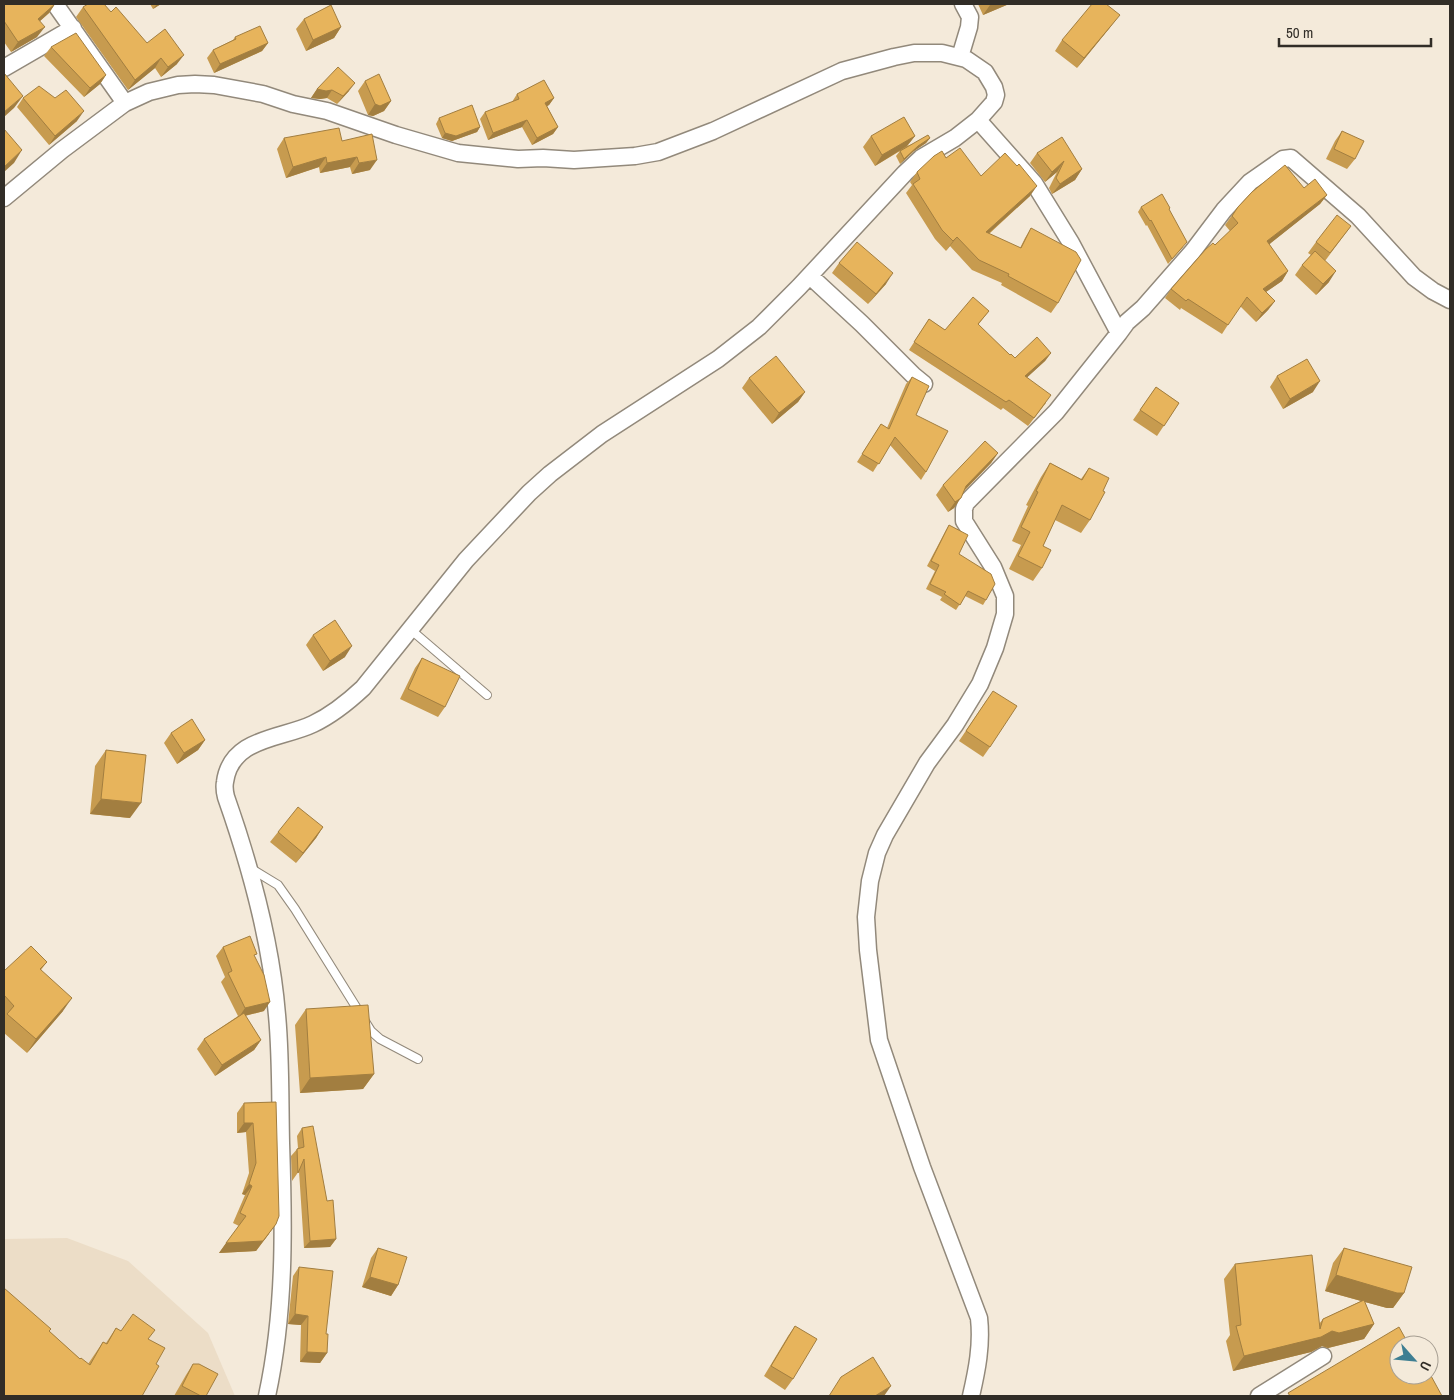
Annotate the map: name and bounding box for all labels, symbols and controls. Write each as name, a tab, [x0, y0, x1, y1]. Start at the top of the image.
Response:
scale bar	[1279, 15, 1432, 47]
text: 50 m	[1286, 22, 1313, 43]
north arrow	[1389, 1335, 1439, 1385]
text: U	[1416, 1358, 1435, 1374]

